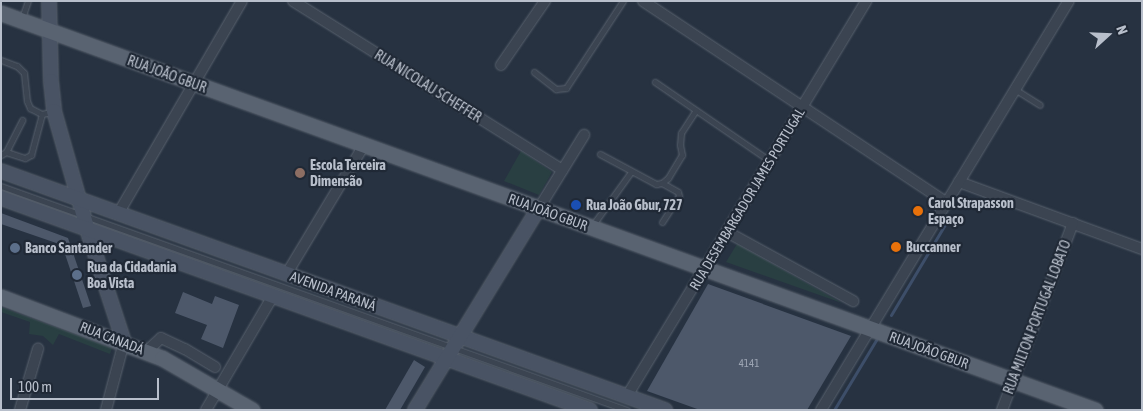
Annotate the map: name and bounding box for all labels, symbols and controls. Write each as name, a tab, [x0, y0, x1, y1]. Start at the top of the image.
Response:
north arrow	[1083, 10, 1133, 60]
text: N	[1113, 23, 1131, 36]
street label: RUA NICOLAU SCHEFFER	[371, 46, 485, 126]
street label: RUA JOÃO GBUR	[125, 52, 209, 96]
street label: RUA DESEMBARGADOR JAMES PORTUGAL	[686, 105, 808, 293]
place label: Escola Terceira Dimensão	[310, 157, 386, 190]
marker: Escola Terceira Dimensão	[294, 167, 306, 179]
street label: RUA JOÃO GBUR	[506, 190, 590, 234]
place label: Carol Strapasson Espaço	[928, 195, 1014, 228]
place label: Rua João Gbur, 727	[586, 197, 683, 213]
marker: Rua João Gbur, 727	[570, 199, 582, 211]
marker: Carol Strapasson Espaço	[912, 205, 924, 217]
street label: RUA MILTON PORTUGAL LOBATO	[1000, 238, 1074, 396]
place label: Buccanner	[906, 239, 960, 255]
place label: Banco Santander	[25, 240, 112, 256]
marker: Buccanner	[890, 241, 902, 253]
marker: Banco Santander	[9, 242, 21, 254]
place label: Rua da Cidadania Boa Vista	[87, 259, 177, 292]
street label: AVENIDA PARANÁ	[288, 268, 378, 314]
marker: Rua da Cidadania Boa Vista	[71, 269, 83, 281]
street label: RUA CANADÁ	[78, 318, 146, 358]
street label: RUA JOÃO GBUR	[887, 328, 971, 372]
house number: 4141	[739, 356, 759, 370]
scale bar	[12, 368, 161, 400]
text: 100 m	[18, 378, 52, 395]

